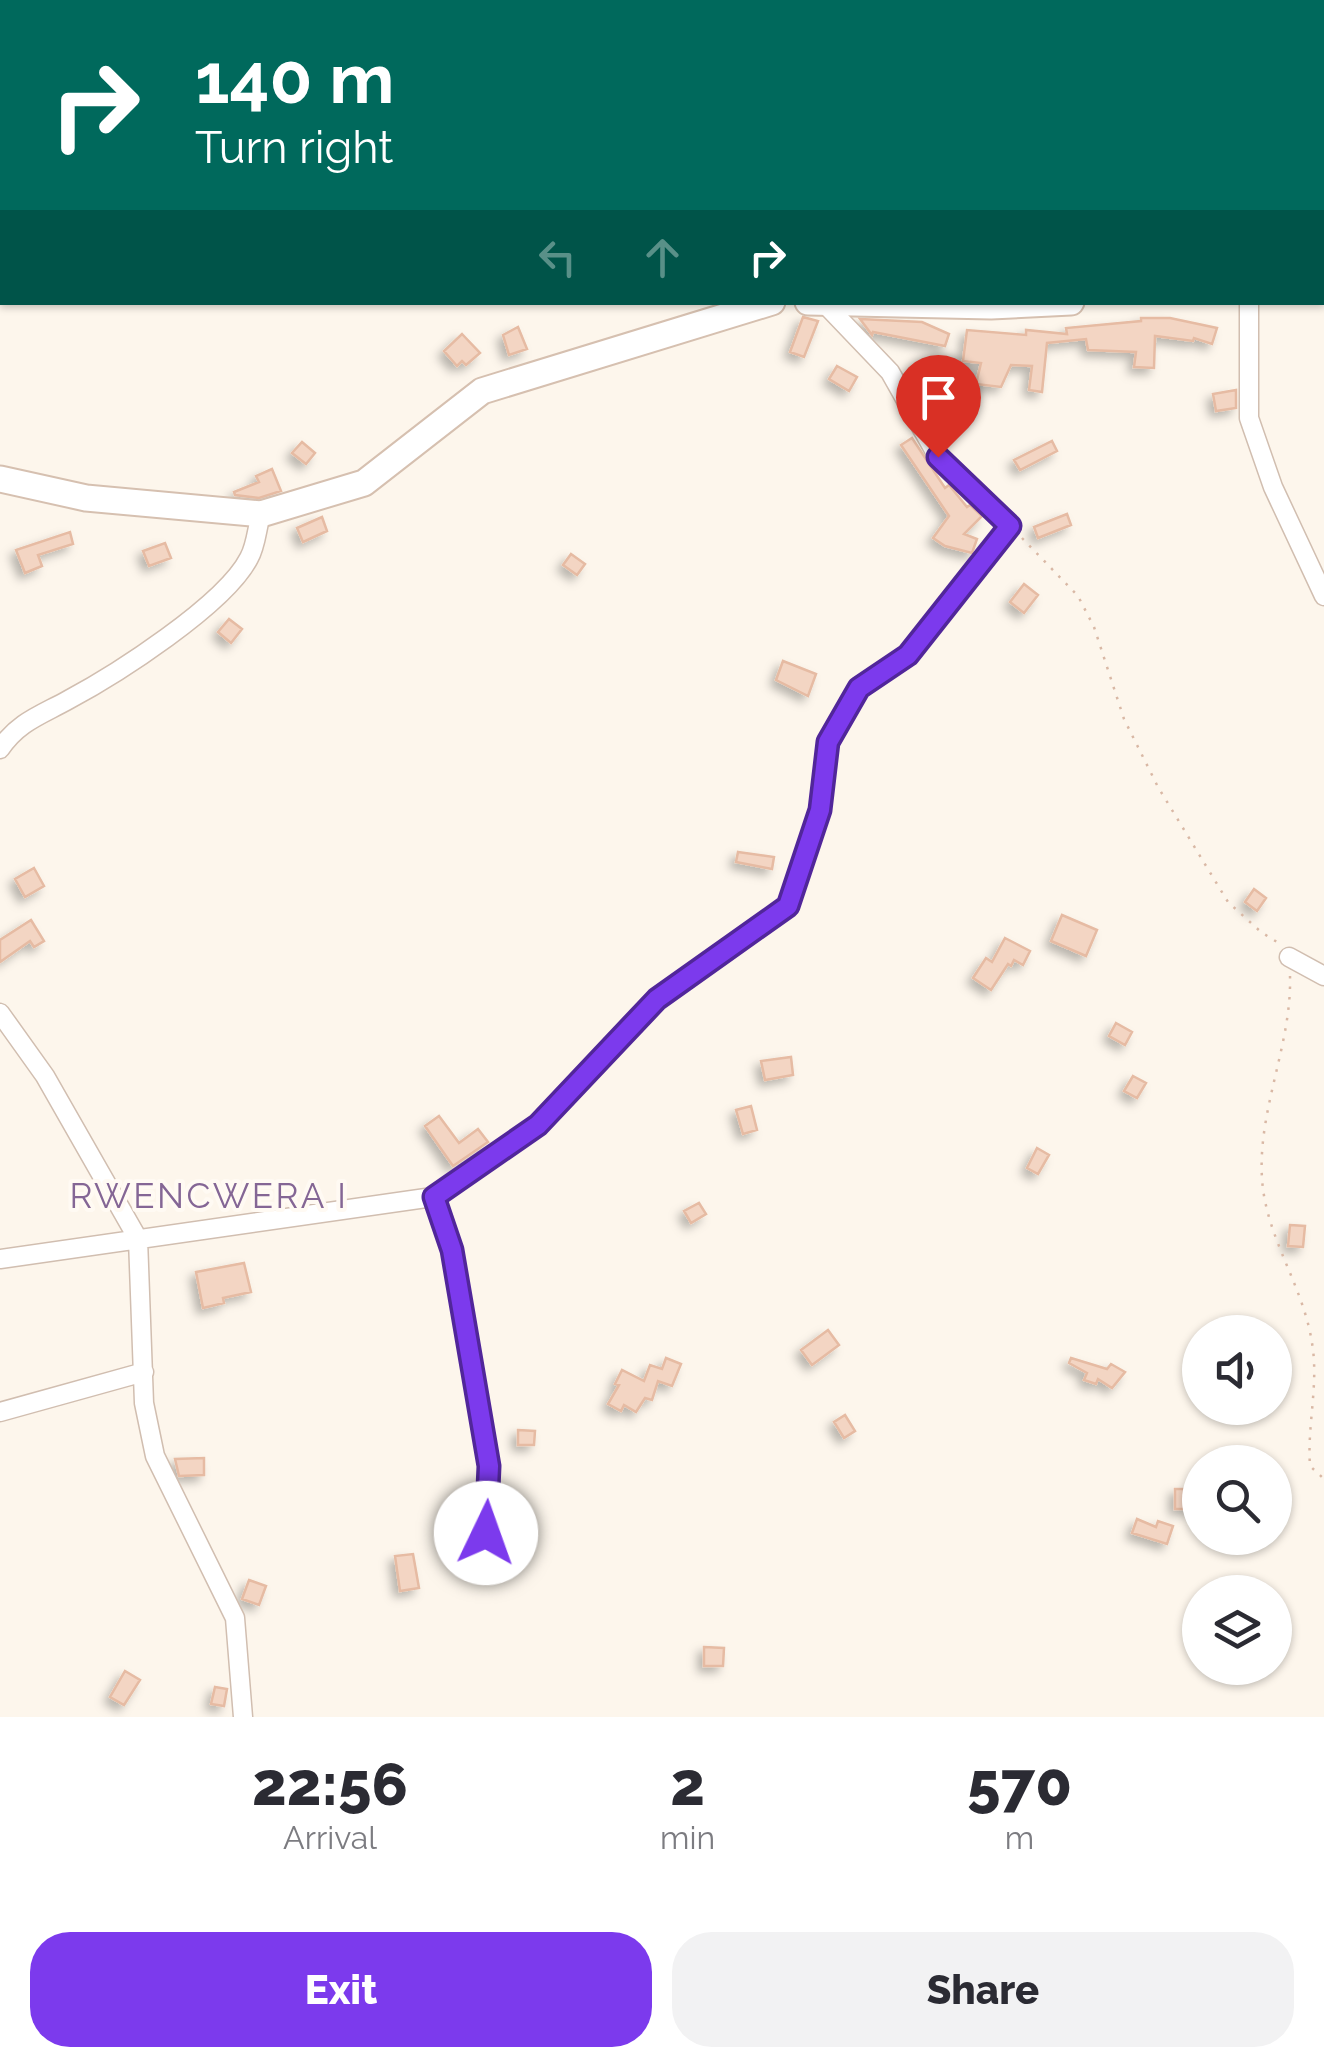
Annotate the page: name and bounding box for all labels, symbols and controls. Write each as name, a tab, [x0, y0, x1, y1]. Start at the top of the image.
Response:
text: 140 m	[195, 37, 395, 119]
icon: right	[30, 40, 160, 170]
text: Turn right	[195, 121, 393, 174]
icon: left	[530, 230, 585, 285]
icon: ahead	[635, 230, 690, 285]
icon: right	[740, 230, 795, 285]
pin	[896, 355, 981, 458]
icon: arrive	[911, 370, 966, 425]
district label: RWENCWERA I	[69, 1175, 349, 1216]
map controls	[1182, 1315, 1292, 1685]
button: sound	[1182, 1315, 1292, 1425]
button: search	[1182, 1445, 1292, 1555]
position arrow	[434, 1481, 538, 1585]
button: layers	[1182, 1575, 1292, 1685]
text: 22:56	[252, 1749, 408, 1819]
text: 2	[670, 1749, 705, 1819]
text: 570	[967, 1749, 1072, 1819]
text: Arrival	[283, 1819, 377, 1856]
text: min	[660, 1819, 715, 1856]
text: m	[1005, 1819, 1034, 1856]
button: Exit	[30, 1932, 652, 2047]
button: Share	[672, 1932, 1294, 2047]

